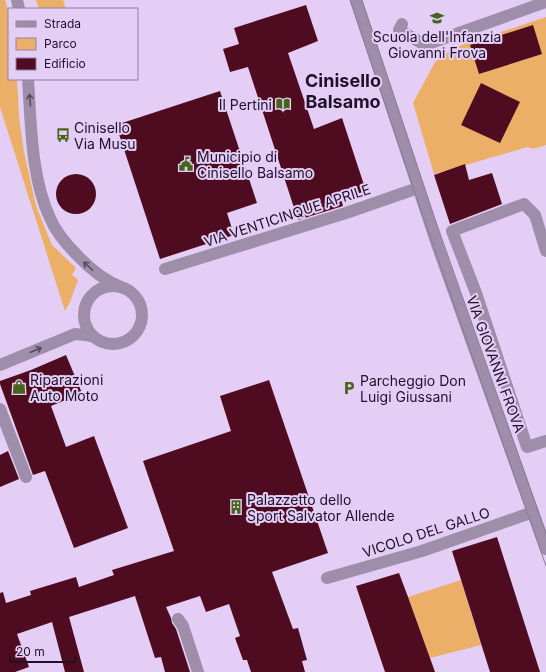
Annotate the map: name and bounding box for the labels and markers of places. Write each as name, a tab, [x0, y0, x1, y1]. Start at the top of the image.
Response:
school or university icon: Scuola dell'Infanzia Giovanni Frova	[429, 10, 445, 26]
place label: Scuola dell'Infanzia Giovanni Frova	[373, 28, 501, 61]
place label: Il Pertini	[219, 96, 272, 113]
library icon: Il Pertini	[275, 96, 291, 112]
place label: Cinisello Via Musu	[74, 119, 135, 152]
bus stop icon: Cinisello Via Musu	[55, 127, 71, 143]
place label: Municipio di Cinisello Balsamo	[197, 148, 313, 181]
public building icon: Municipio di Cinisello Balsamo	[178, 156, 194, 172]
place label: Riparazioni Auto Moto	[30, 371, 103, 404]
place label: Parcheggio Don Luigi Giussani	[360, 372, 466, 405]
shop icon: Riparazioni Auto Moto	[11, 379, 27, 395]
parking icon: Parcheggio Don Luigi Giussani	[341, 380, 357, 396]
place label: Palazzetto dello Sport Salvator Allende	[247, 491, 395, 524]
building icon: Palazzetto dello Sport Salvator Allende	[228, 499, 244, 515]

